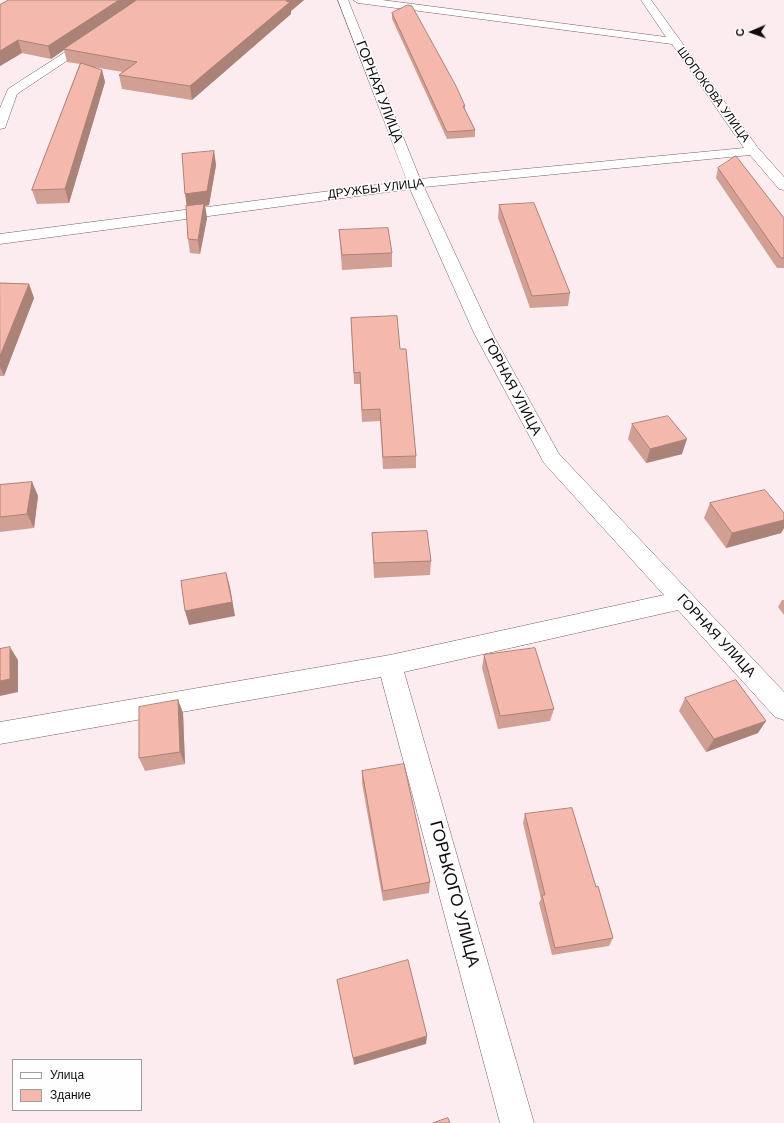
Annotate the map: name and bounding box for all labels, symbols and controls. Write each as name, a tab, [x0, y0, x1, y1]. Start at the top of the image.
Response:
north arrow	[732, 12, 772, 52]
text: С	[734, 28, 746, 37]
street label: ГОРНАЯ УЛИЦА	[352, 39, 406, 145]
street label: ШОПОКОВА УЛИЦА	[674, 45, 752, 145]
street label: ДРУЖБЫ УЛИЦА	[327, 176, 425, 202]
street label: ГОРНАЯ УЛИЦА	[479, 335, 545, 439]
street label: ГОРНАЯ УЛИЦА	[673, 591, 759, 681]
street label: ГОРЬКОГО УЛИЦА	[425, 819, 483, 969]
legend	[12, 1059, 142, 1111]
text: Улица	[50, 1068, 84, 1082]
text: Здание	[50, 1088, 91, 1102]

